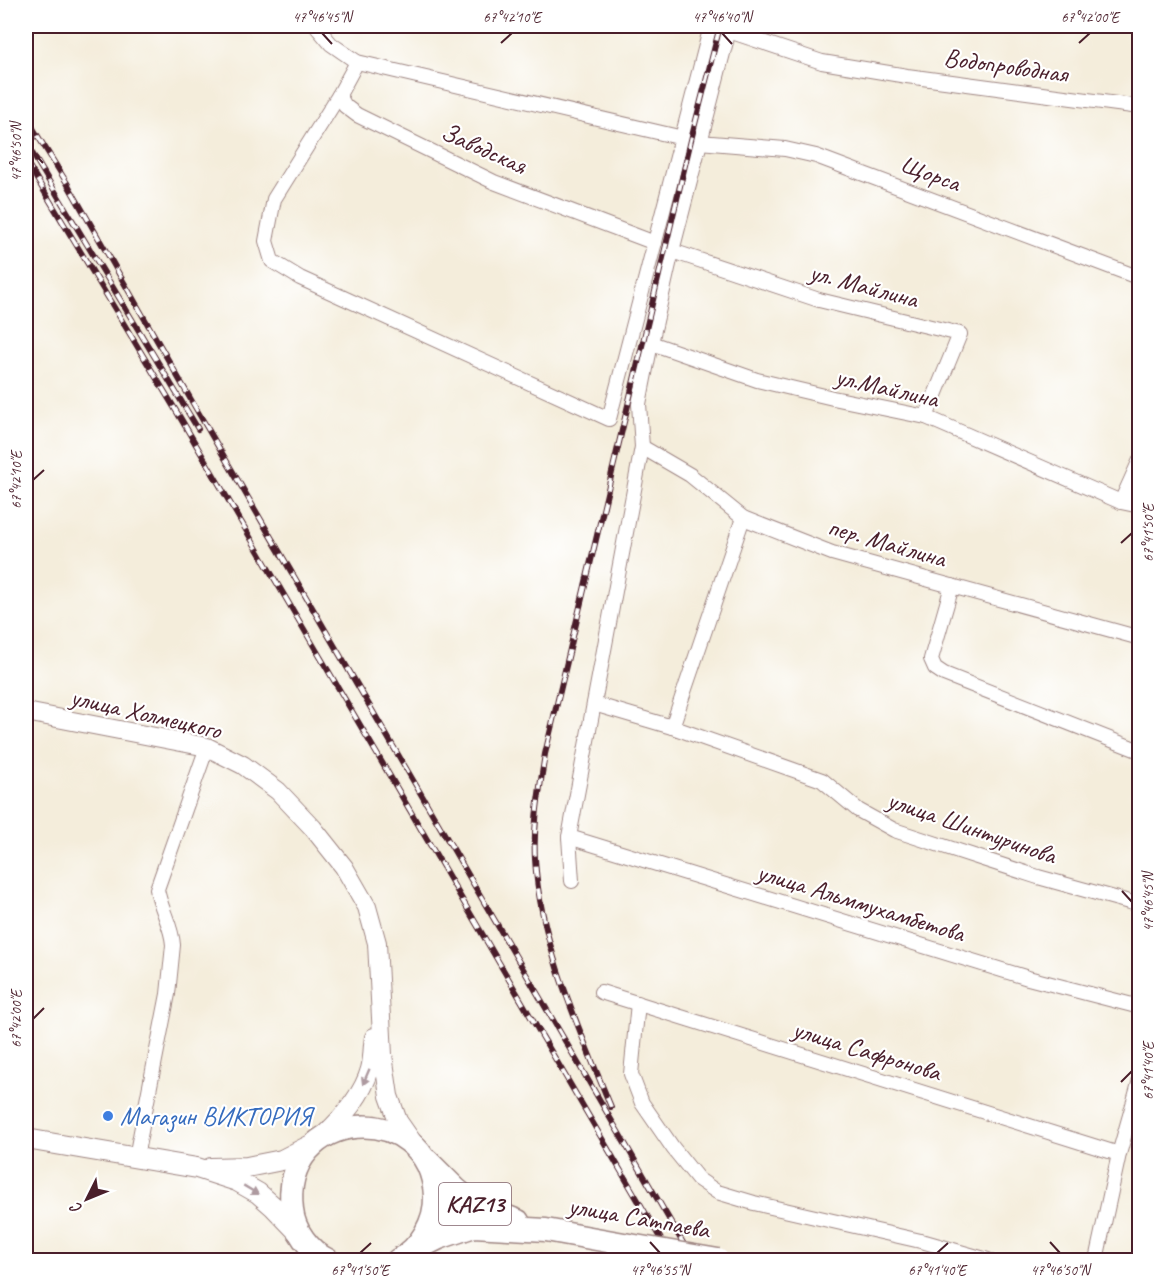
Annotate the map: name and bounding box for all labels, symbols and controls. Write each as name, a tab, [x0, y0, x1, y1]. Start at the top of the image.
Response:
text: 47°46'45"N	[292, 8, 355, 27]
text: 67°42'10"E	[483, 8, 543, 27]
text: 47°46'40"N	[692, 8, 755, 27]
text: 67°42'00"E	[1061, 8, 1121, 27]
street label: Водопроводная	[942, 40, 1072, 91]
street label: Заводская	[436, 115, 533, 183]
text: 47°46'50"N	[7, 119, 26, 182]
street label: Щорса	[897, 148, 966, 200]
street label: ул. Майлина	[804, 255, 923, 316]
street label: ул.Майлина	[830, 359, 943, 416]
text: 67°42'10"E	[7, 449, 26, 509]
text: 67°41'50"E	[1139, 502, 1158, 562]
street label: пер. Майлина	[824, 510, 951, 575]
street label: улица Холмецкого	[66, 680, 226, 747]
street label: улица Шинтуринова	[881, 783, 1062, 872]
street label: улица Альммухамбетова	[751, 855, 970, 950]
text: 47°46'45"N	[1139, 869, 1158, 932]
text: 67°42'00"E	[7, 988, 26, 1048]
street label: улица Сафронова	[787, 1012, 946, 1089]
text: 67°41'40"E	[1139, 1040, 1158, 1100]
one-way arrow	[361, 1069, 371, 1087]
place label: Магазин ВИКТОРИЯ	[120, 1100, 315, 1133]
marker: Магазин ВИКТОРИЯ	[101, 1109, 115, 1123]
north arrow	[57, 1169, 117, 1229]
road number: KAZ13	[439, 1183, 511, 1225]
one-way arrow	[243, 1184, 259, 1195]
street label: улица Сатпаева	[564, 1189, 714, 1246]
text: С	[65, 1197, 87, 1218]
text: 67°41'50"E	[331, 1261, 391, 1280]
text: 47°46'55"N	[630, 1261, 693, 1280]
text: 67°41'40"E	[908, 1261, 968, 1280]
text: 47°46'50"N	[1030, 1261, 1093, 1280]

